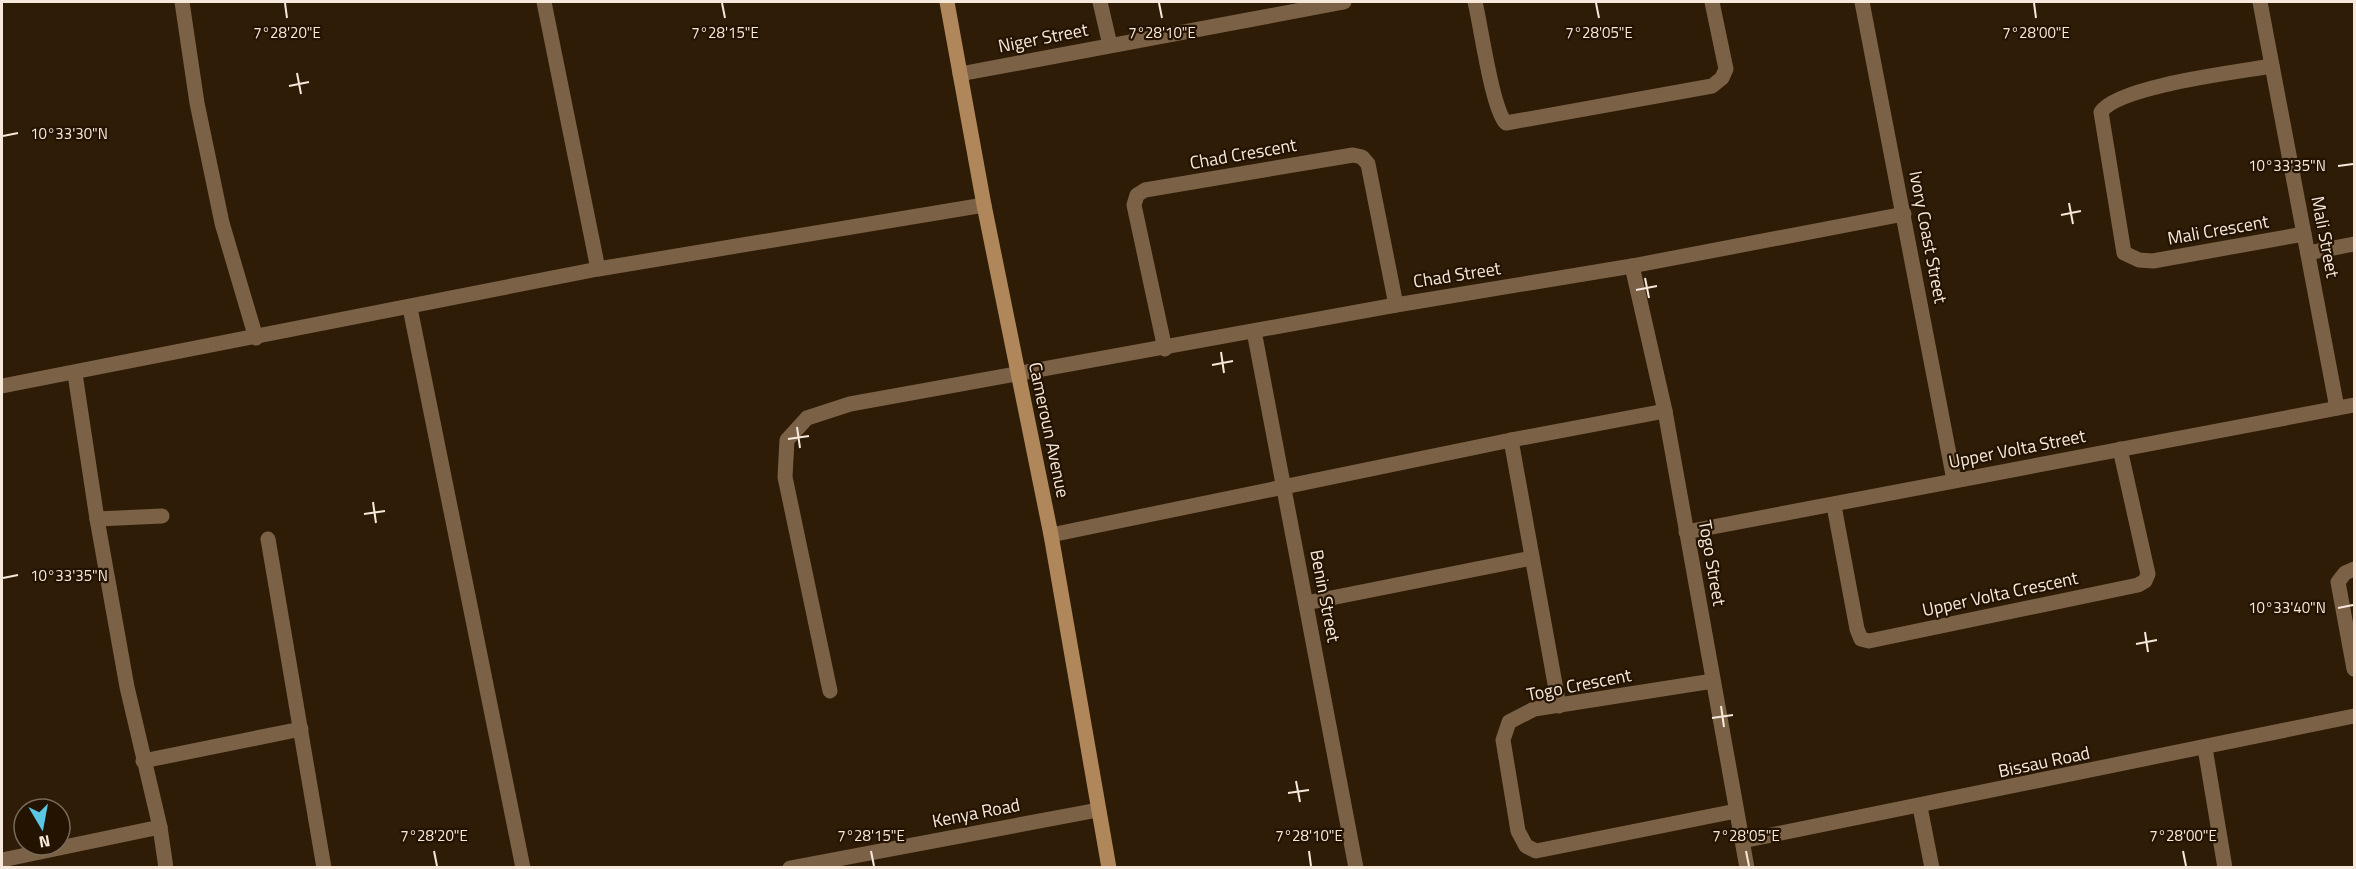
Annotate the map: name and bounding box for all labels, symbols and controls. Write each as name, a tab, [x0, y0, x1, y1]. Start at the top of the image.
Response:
street label: Niger Street	[996, 15, 1091, 59]
text: 7°28'20"E	[253, 21, 321, 44]
text: 7°28'15"E	[691, 21, 759, 44]
text: 7°28'10"E	[1128, 21, 1196, 44]
text: 7°28'05"E	[1565, 21, 1633, 44]
text: 7°28'00"E	[2002, 21, 2070, 44]
text: 10°33'30"N	[30, 122, 108, 145]
street label: Chad Crescent	[1187, 131, 1299, 176]
text: 10°33'35"N	[2248, 154, 2326, 177]
street label: Ivory Coast Street	[1902, 168, 1955, 306]
street label: Mali Street	[2304, 194, 2347, 281]
street label: Mali Crescent	[2165, 207, 2271, 252]
street label: Chad Street	[1411, 254, 1503, 295]
street label: Cameroun Avenue	[1022, 360, 1077, 500]
street label: Upper Volta Street	[1946, 422, 2088, 475]
street label: Togo Street	[1692, 518, 1733, 608]
street label: Benin Street	[1303, 547, 1348, 645]
text: 10°33'35"N	[30, 564, 108, 587]
street label: Upper Volta Crescent	[1919, 564, 2081, 623]
text: 10°33'40"N	[2248, 596, 2326, 619]
street label: Togo Crescent	[1524, 661, 1634, 708]
street label: Bissau Road	[1995, 739, 2092, 784]
street label: Kenya Road	[930, 791, 1022, 834]
north arrow	[12, 797, 72, 857]
text: 7°28'20"E	[400, 824, 468, 847]
text: 7°28'15"E	[837, 824, 905, 847]
text: 7°28'10"E	[1275, 824, 1343, 847]
text: 7°28'05"E	[1712, 824, 1780, 847]
text: 7°28'00"E	[2149, 824, 2217, 847]
text: N	[37, 829, 52, 855]

